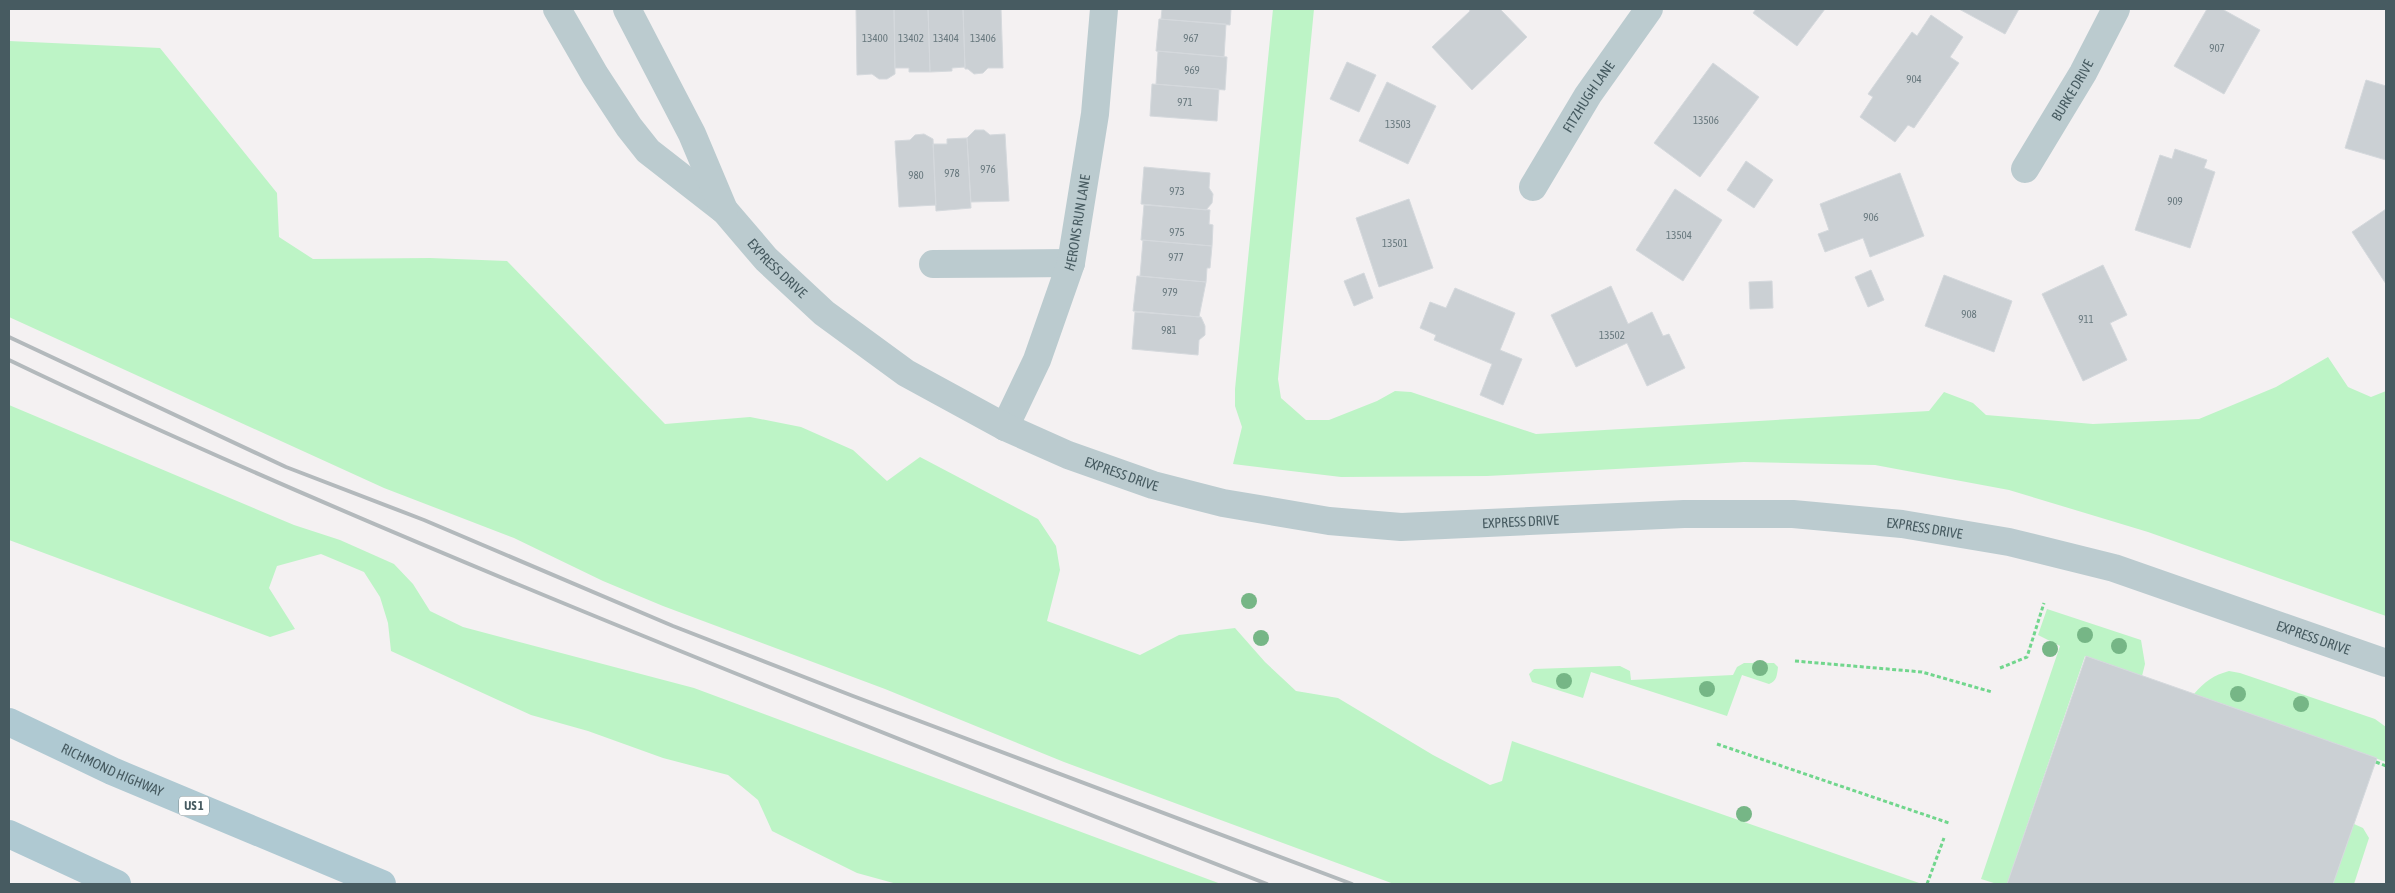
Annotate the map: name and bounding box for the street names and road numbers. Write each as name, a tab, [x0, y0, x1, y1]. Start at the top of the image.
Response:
street label: BURKE DRIVE	[2048, 57, 2096, 123]
street label: FITZHUGH LANE	[1559, 58, 1618, 135]
street label: HERONS RUN LANE	[1061, 173, 1093, 273]
street label: EXPRESS DRIVE	[744, 235, 810, 301]
street label: EXPRESS DRIVE	[1083, 454, 1160, 494]
street label: EXPRESS DRIVE	[1482, 512, 1559, 531]
street label: EXPRESS DRIVE	[1886, 515, 1964, 542]
street label: EXPRESS DRIVE	[2274, 617, 2352, 658]
street label: RICHMOND HIGHWAY	[59, 740, 167, 800]
road number: US 1	[179, 796, 209, 816]

